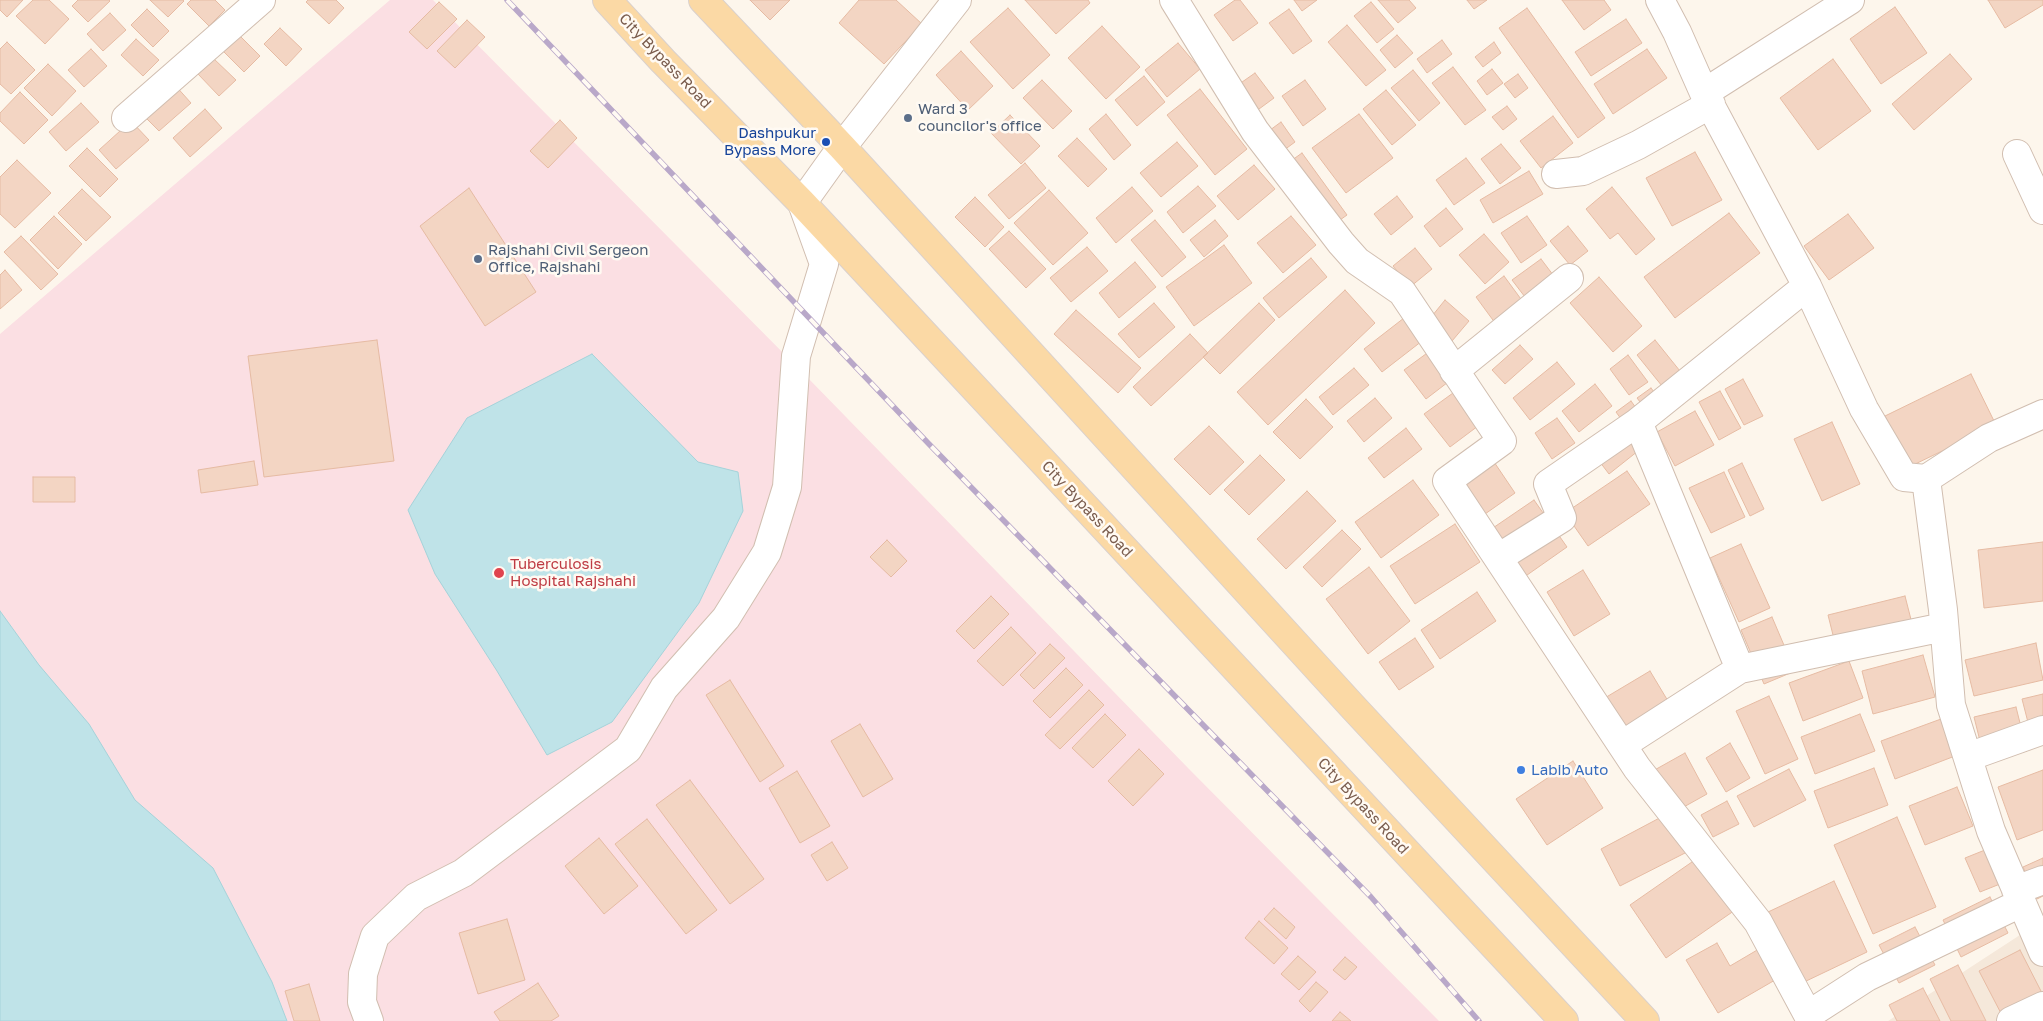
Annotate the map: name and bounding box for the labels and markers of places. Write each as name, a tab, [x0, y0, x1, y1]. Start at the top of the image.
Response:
place label: Ward 3 councilor's office	[918, 100, 1042, 135]
marker: Ward 3 councilor's office	[902, 112, 914, 124]
place label: Dashpukur Bypass More	[724, 124, 816, 159]
marker: Dashpukur Bypass More	[820, 136, 832, 148]
place label: Rajshahi Civil Sergeon Office, Rajshahi	[488, 241, 649, 276]
marker: Rajshahi Civil Sergeon Office, Rajshahi	[472, 253, 484, 265]
place label: Tuberculosis Hospital Rajshahi	[510, 555, 636, 590]
marker: Tuberculosis Hospital Rajshahi	[492, 566, 506, 580]
place label: Labib Auto	[1531, 761, 1608, 779]
marker: Labib Auto	[1515, 764, 1527, 776]

